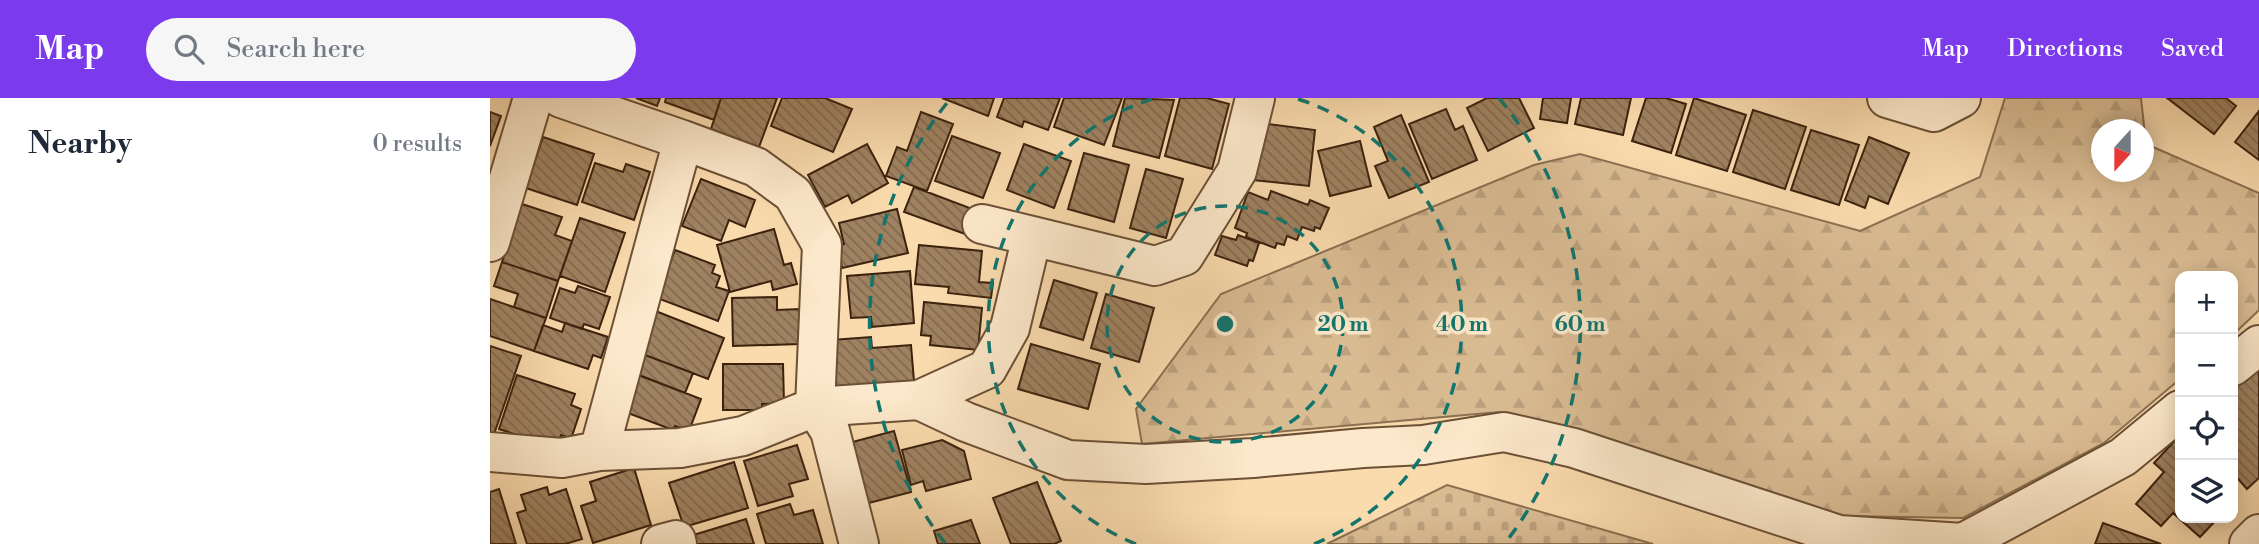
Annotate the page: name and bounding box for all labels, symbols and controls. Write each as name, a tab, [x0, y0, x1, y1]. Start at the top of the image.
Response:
search box	[146, 18, 636, 81]
text: Map	[35, 29, 104, 70]
icon: search	[170, 30, 208, 68]
text: Search here	[226, 33, 365, 65]
text: Map	[1922, 34, 1969, 64]
text: Directions	[2007, 34, 2123, 64]
text: Saved	[2161, 34, 2224, 64]
north arrow	[2091, 119, 2154, 182]
text: Nearby	[28, 125, 132, 163]
text: 0 results	[372, 130, 462, 158]
map controls	[2175, 271, 2238, 523]
button: +	[2175, 271, 2238, 334]
centre of rings	[1213, 312, 1237, 336]
text: 20 m	[1318, 312, 1368, 338]
text: 40 m	[1436, 312, 1488, 338]
text: 60 m	[1555, 312, 1605, 338]
button: −	[2175, 334, 2238, 397]
button: locate	[2175, 397, 2238, 460]
button: layers	[2175, 460, 2238, 523]

